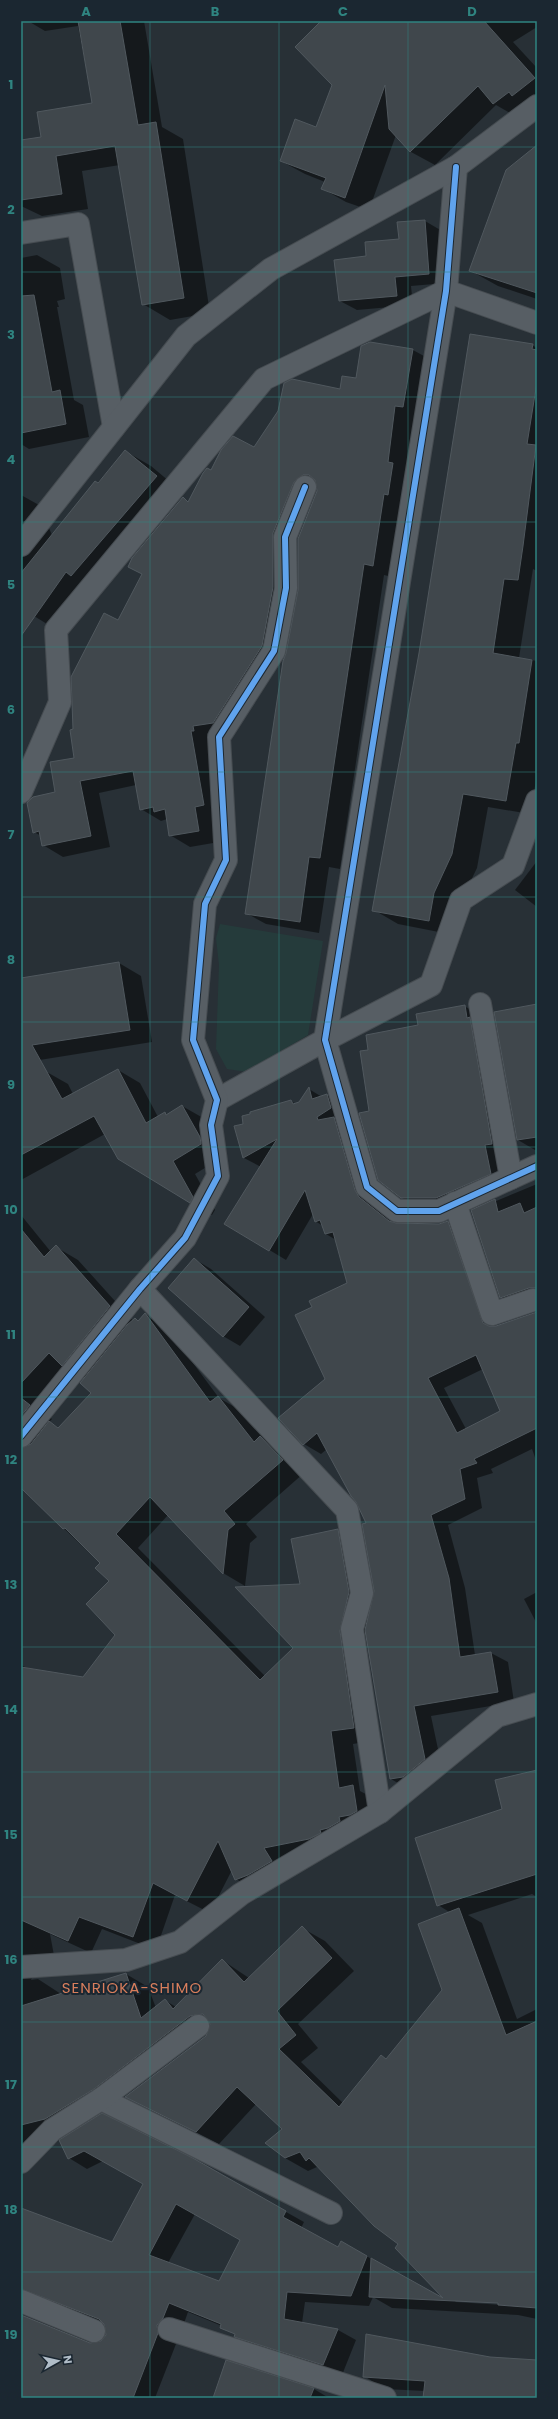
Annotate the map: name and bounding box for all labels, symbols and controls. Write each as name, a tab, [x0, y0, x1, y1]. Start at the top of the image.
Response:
text: A	[81, 2, 91, 21]
text: B	[211, 2, 220, 21]
text: C	[338, 2, 348, 21]
text: D	[467, 2, 477, 21]
text: 1	[9, 75, 13, 94]
text: 2	[7, 200, 15, 219]
text: 3	[7, 325, 15, 344]
text: 4	[7, 450, 16, 469]
text: 5	[7, 575, 15, 594]
text: 6	[7, 700, 15, 719]
text: 7	[8, 825, 15, 844]
text: 8	[7, 950, 15, 969]
text: 9	[7, 1075, 15, 1094]
text: 10	[4, 1200, 18, 1219]
text: 11	[6, 1325, 16, 1344]
text: 12	[5, 1450, 18, 1469]
text: 13	[5, 1575, 18, 1594]
text: 14	[4, 1700, 18, 1719]
text: 15	[4, 1825, 18, 1844]
text: 16	[4, 1950, 18, 1969]
district label: SENRIOKA-SHIMO	[62, 1977, 202, 1998]
text: 17	[5, 2075, 17, 2094]
text: 18	[4, 2200, 18, 2219]
text: 19	[5, 2325, 17, 2344]
north arrow	[38, 2341, 78, 2381]
text: N	[59, 2354, 76, 2365]

